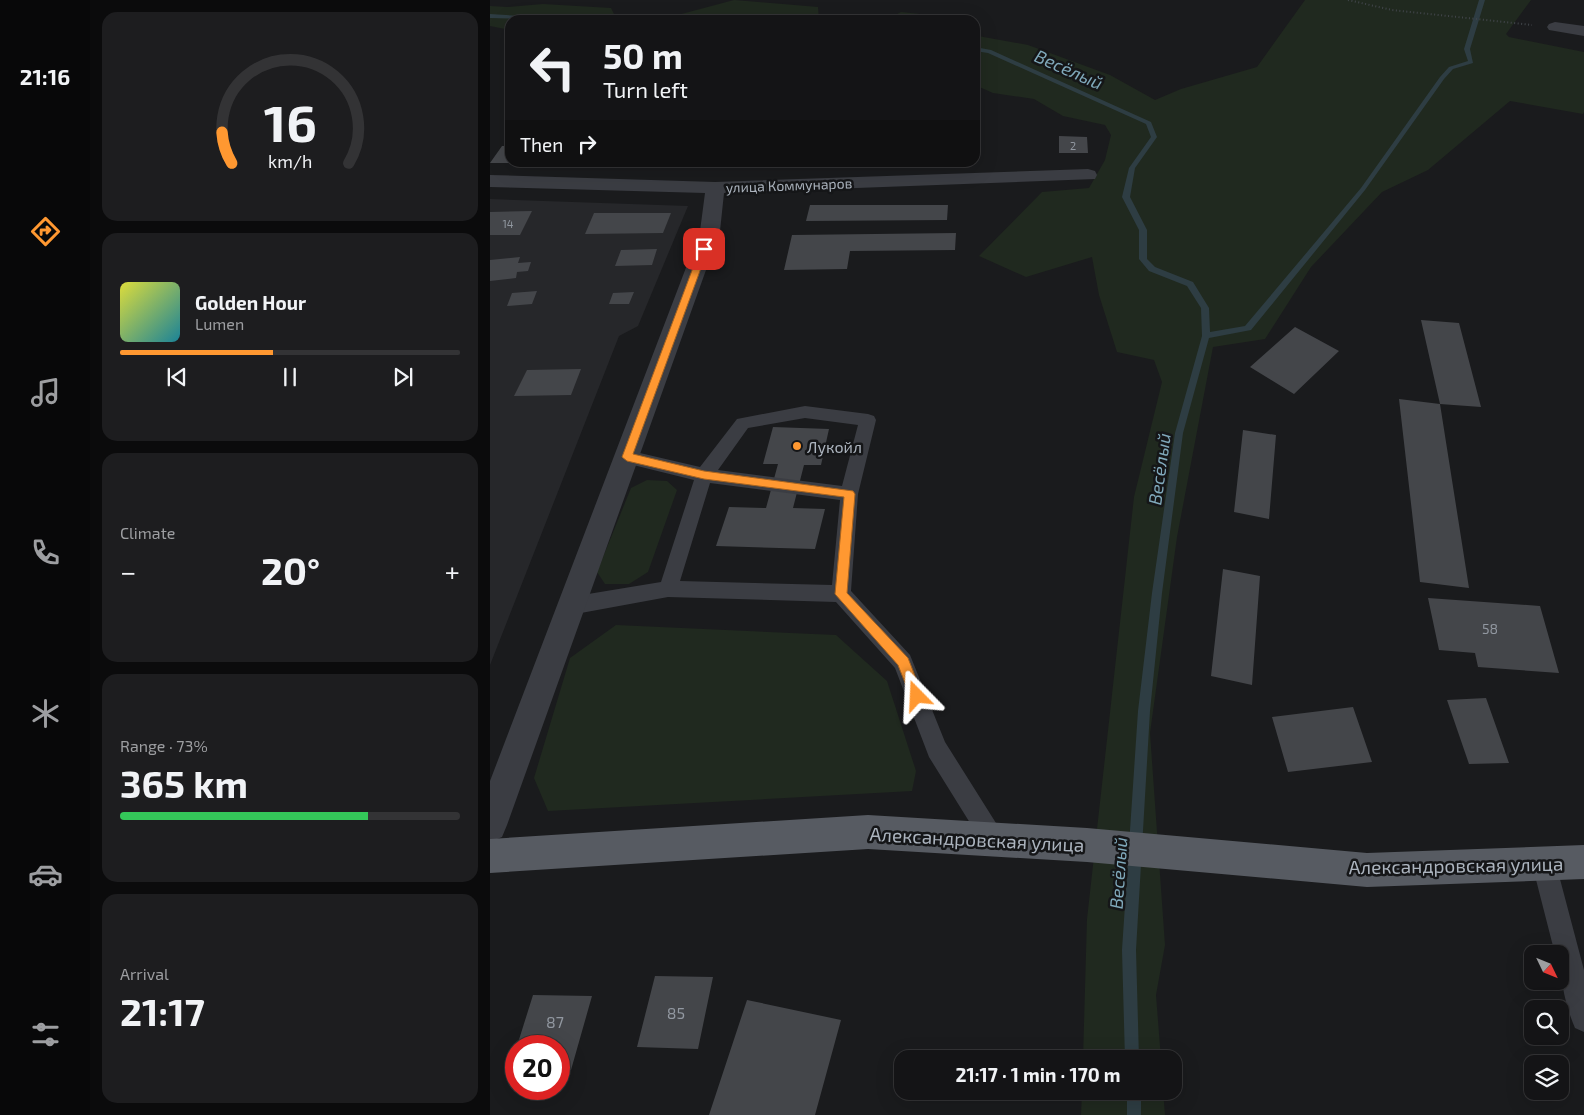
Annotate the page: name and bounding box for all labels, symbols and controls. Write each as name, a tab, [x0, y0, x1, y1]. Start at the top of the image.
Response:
text: 50 m	[603, 34, 683, 76]
icon: left	[520, 35, 585, 100]
water label: Весёлый	[1031, 44, 1107, 94]
text: 21:16	[20, 63, 70, 89]
text: Turn left	[603, 76, 688, 102]
text: 16	[263, 90, 317, 152]
icon: right	[573, 130, 601, 158]
text: Then	[520, 133, 563, 156]
house number: 2	[1070, 139, 1076, 152]
text: km/h	[268, 150, 312, 172]
street label: улица Коммунаров	[725, 174, 853, 196]
icon: directions	[28, 214, 63, 249]
house number: 14	[502, 217, 514, 230]
pin	[683, 228, 725, 270]
icon: arrive	[690, 235, 718, 263]
text: Golden Hour	[195, 291, 306, 314]
text: Lumen	[195, 314, 244, 333]
icon: previous	[163, 363, 191, 391]
icon: pause	[276, 363, 304, 391]
icon: next	[389, 363, 417, 391]
icon: music	[28, 375, 63, 410]
water label: Весёлый	[1143, 432, 1175, 506]
place label: Лукойл	[807, 437, 862, 457]
marker: Лукойл	[791, 440, 803, 452]
text: Climate	[120, 523, 175, 542]
icon: phone	[28, 535, 63, 570]
text: 20°	[261, 547, 320, 593]
text: −	[120, 554, 136, 588]
text: +	[445, 554, 460, 588]
house number: 58	[1482, 620, 1498, 637]
position arrow	[890, 669, 942, 721]
icon: climate	[28, 696, 63, 731]
text: Range · 73%	[120, 736, 208, 755]
text: 365 km	[120, 760, 248, 806]
street label: Александровская улица	[869, 822, 1085, 857]
water label: Весёлый	[1105, 836, 1131, 910]
street label: Александровская улица	[1348, 852, 1564, 879]
icon: car	[28, 857, 63, 892]
north arrow	[1524, 945, 1569, 990]
map controls	[1524, 945, 1569, 1100]
text: Arrival	[120, 964, 169, 983]
text: 21:17	[120, 988, 205, 1034]
button: search	[1524, 1000, 1569, 1045]
house number: 85	[667, 1003, 685, 1022]
house number: 87	[546, 1012, 564, 1031]
icon: filters	[28, 1017, 63, 1052]
speed limit sign: 20	[505, 1035, 570, 1100]
button: layers	[1524, 1055, 1569, 1100]
text: 21:17 · 1 min · 170 m	[955, 1063, 1121, 1086]

